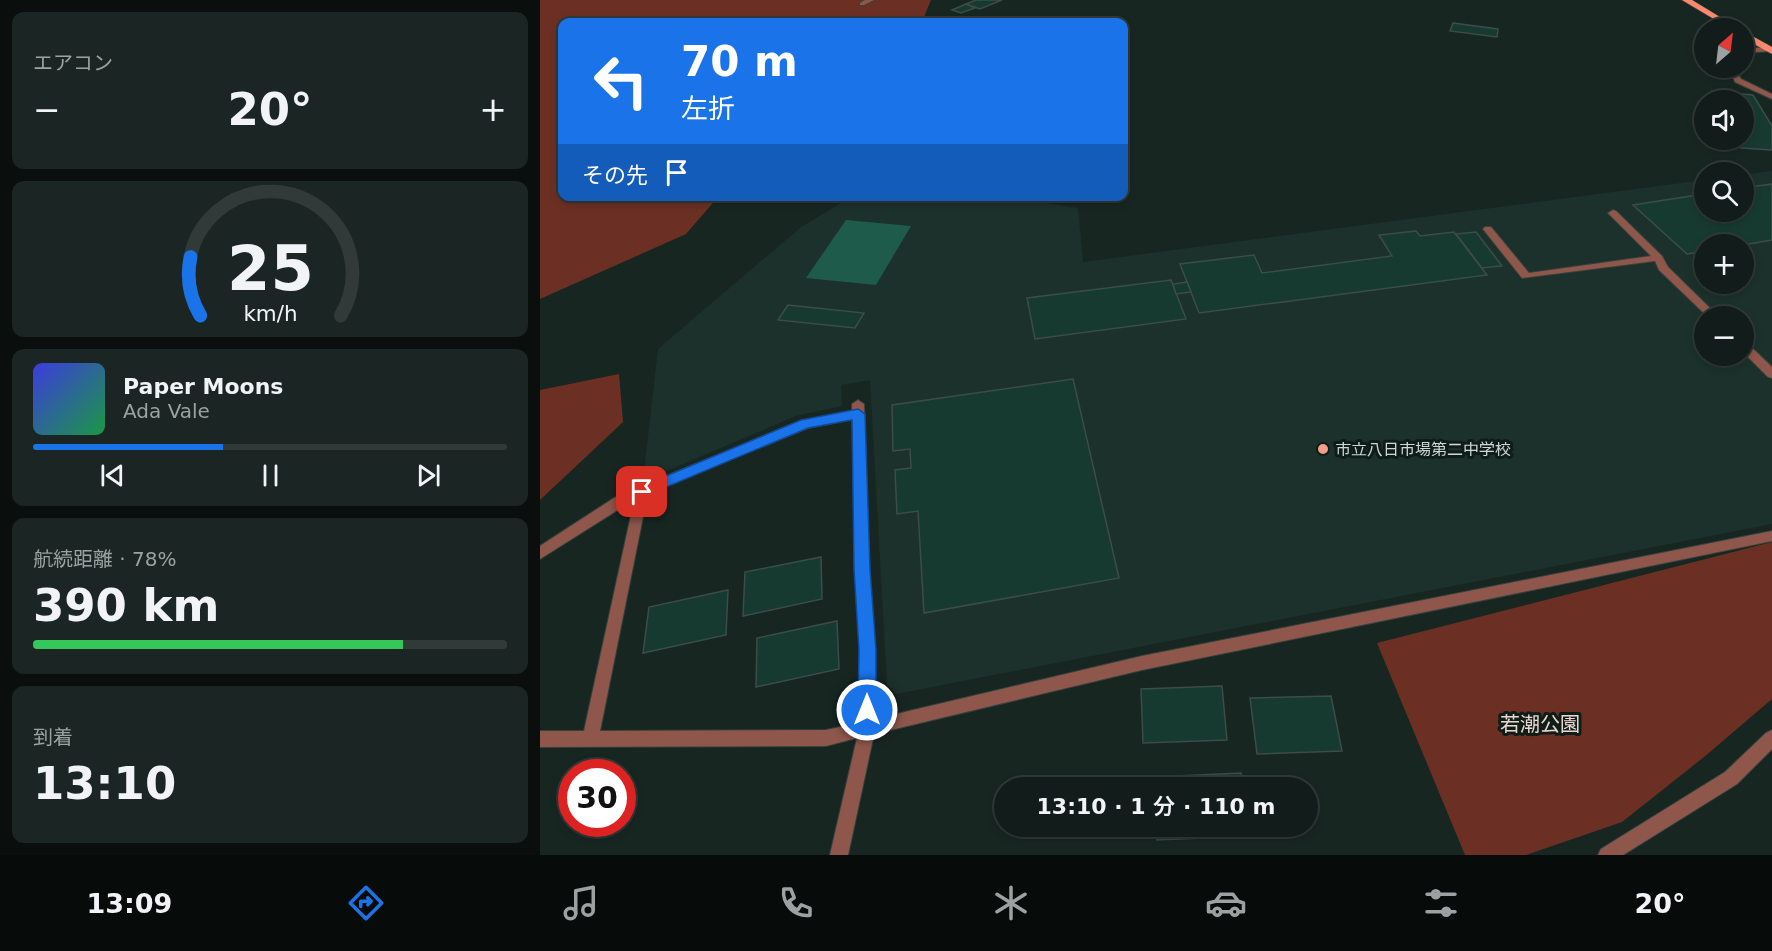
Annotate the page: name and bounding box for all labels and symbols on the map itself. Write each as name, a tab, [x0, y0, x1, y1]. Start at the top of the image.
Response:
north arrow	[1694, 18, 1754, 78]
place label: 市立八日市場第二中学校	[1335, 440, 1511, 459]
marker: 市立八日市場第二中学校	[1316, 442, 1330, 456]
pin	[616, 466, 667, 517]
position arrow	[835, 678, 899, 742]
park label: 若潮公園	[1500, 712, 1580, 736]
speed limit sign: 30	[558, 759, 636, 837]

